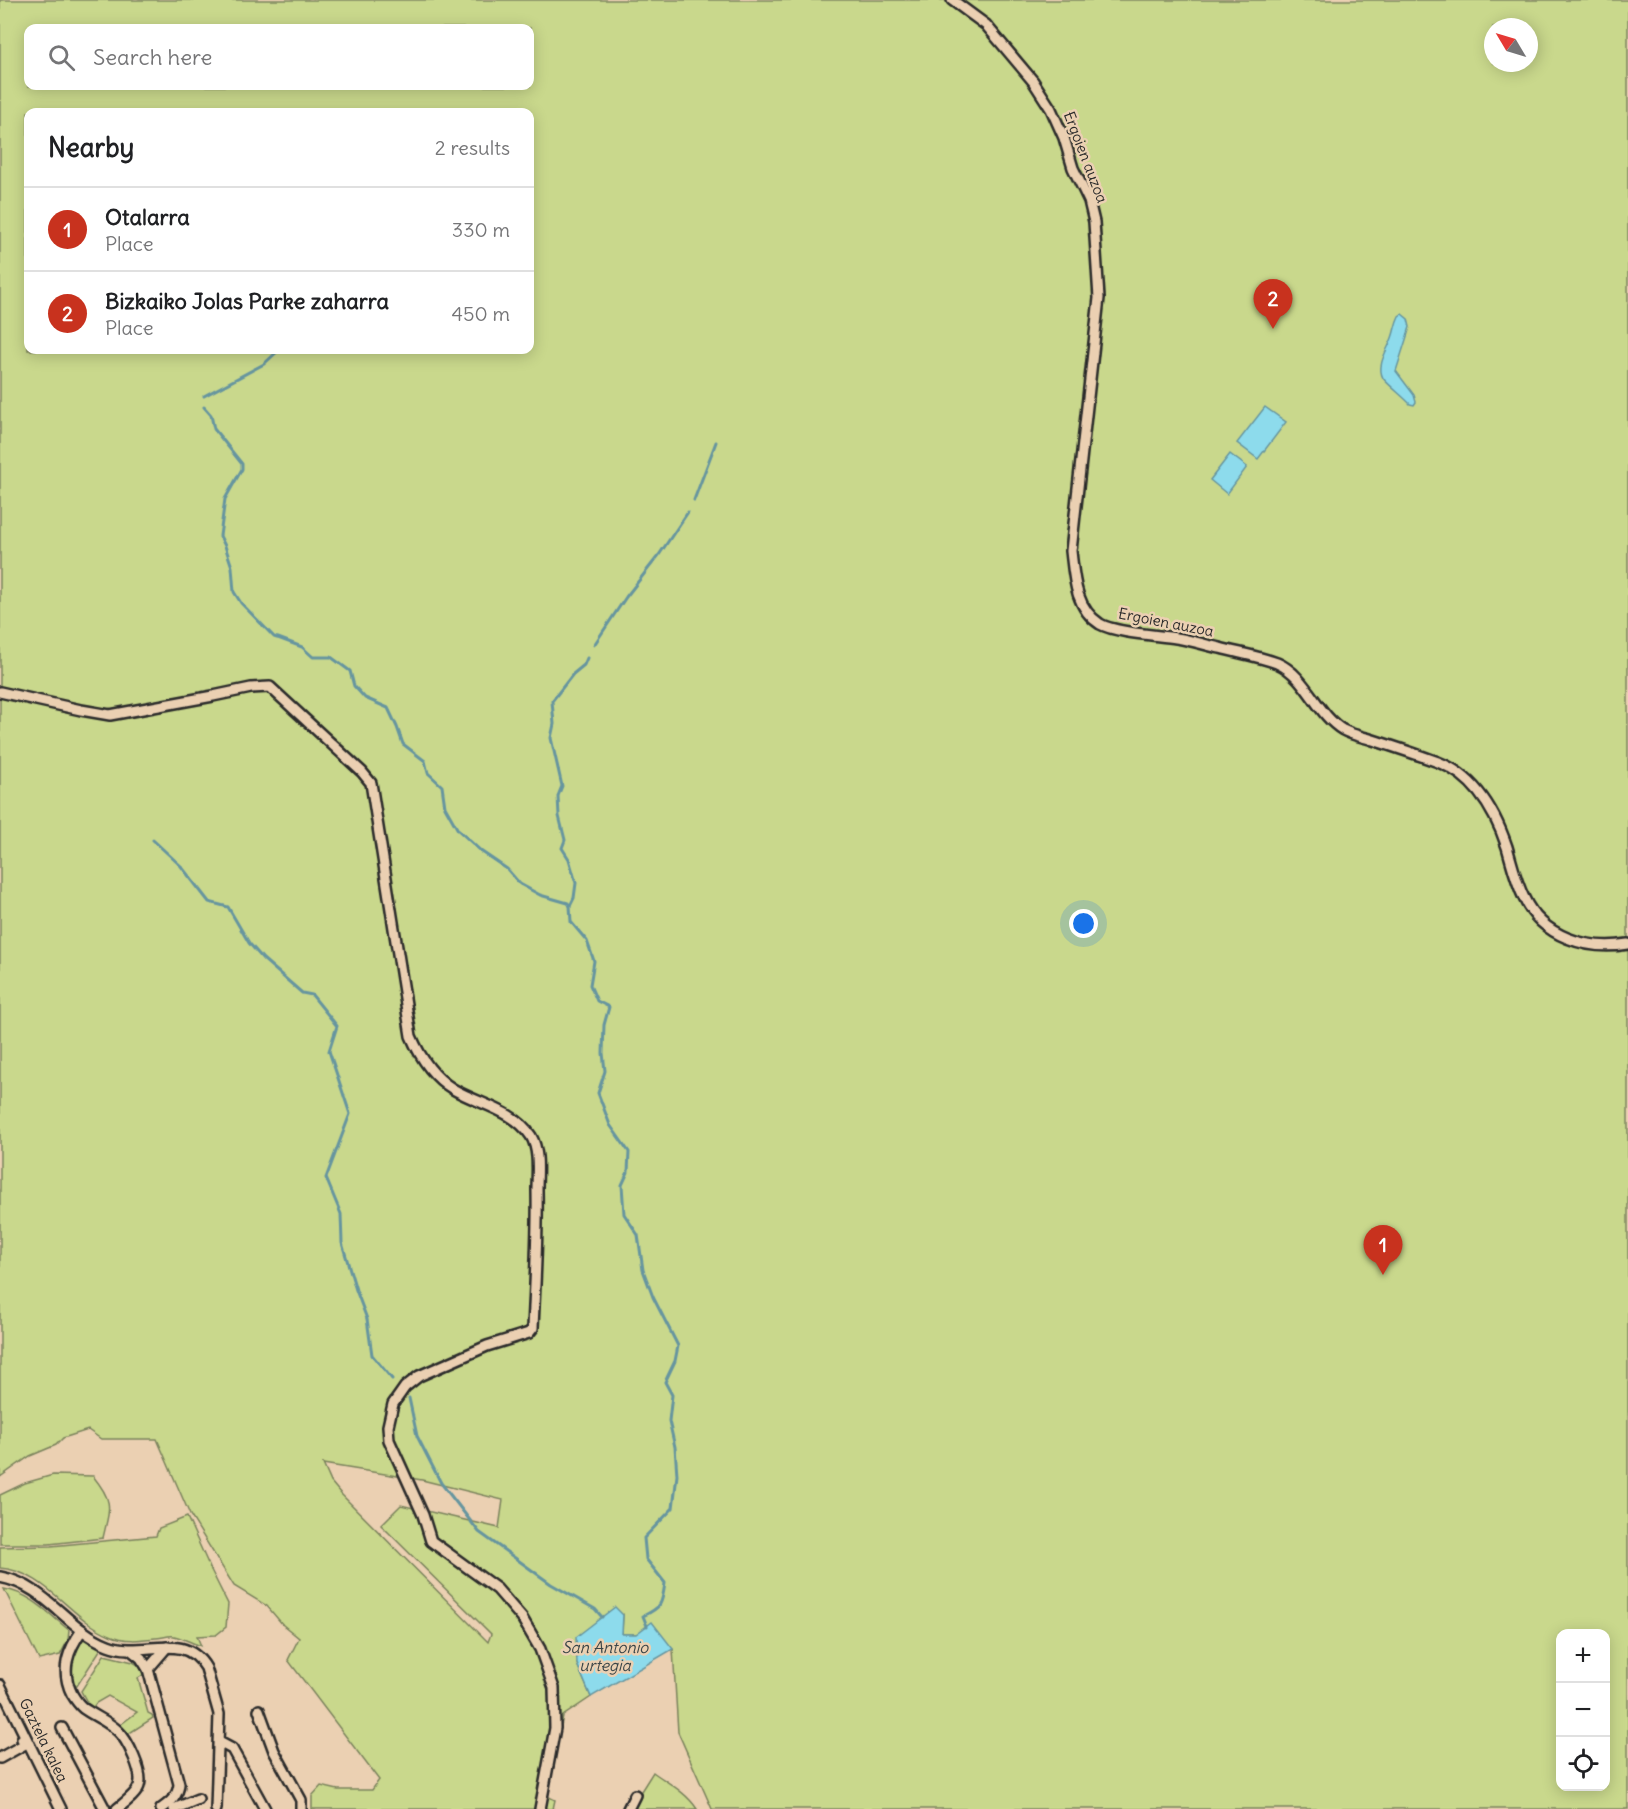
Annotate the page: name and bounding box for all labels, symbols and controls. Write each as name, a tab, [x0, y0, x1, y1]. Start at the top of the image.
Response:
north arrow	[1484, 18, 1538, 72]
search box	[24, 24, 534, 90]
icon: search	[45, 41, 78, 74]
text: Search here	[93, 43, 212, 71]
street label: Ergoien auzoa	[1060, 109, 1112, 206]
text: Nearby	[48, 131, 134, 164]
text: 2 results	[435, 135, 510, 160]
text: Otalarra	[105, 203, 190, 231]
text: 1	[64, 217, 71, 242]
text: 330 m	[452, 217, 510, 242]
text: Place	[105, 231, 153, 256]
pin: 2	[1254, 280, 1292, 329]
text: Bizkaiko Jolas Parke zaharra	[105, 287, 389, 315]
text: 2	[62, 301, 73, 326]
text: 450 m	[451, 301, 510, 326]
text: Place	[105, 315, 153, 340]
street label: Ergoien auzoa	[1117, 603, 1216, 641]
your location	[1069, 909, 1098, 938]
pin: 1	[1364, 1226, 1402, 1275]
map controls	[1556, 1629, 1610, 1791]
button: +	[1556, 1629, 1610, 1683]
water label: San Antonio urtegia	[562, 1637, 649, 1675]
button: −	[1556, 1683, 1610, 1737]
street label: Gaztela kalea	[15, 1695, 73, 1786]
button: locate	[1556, 1737, 1610, 1791]

